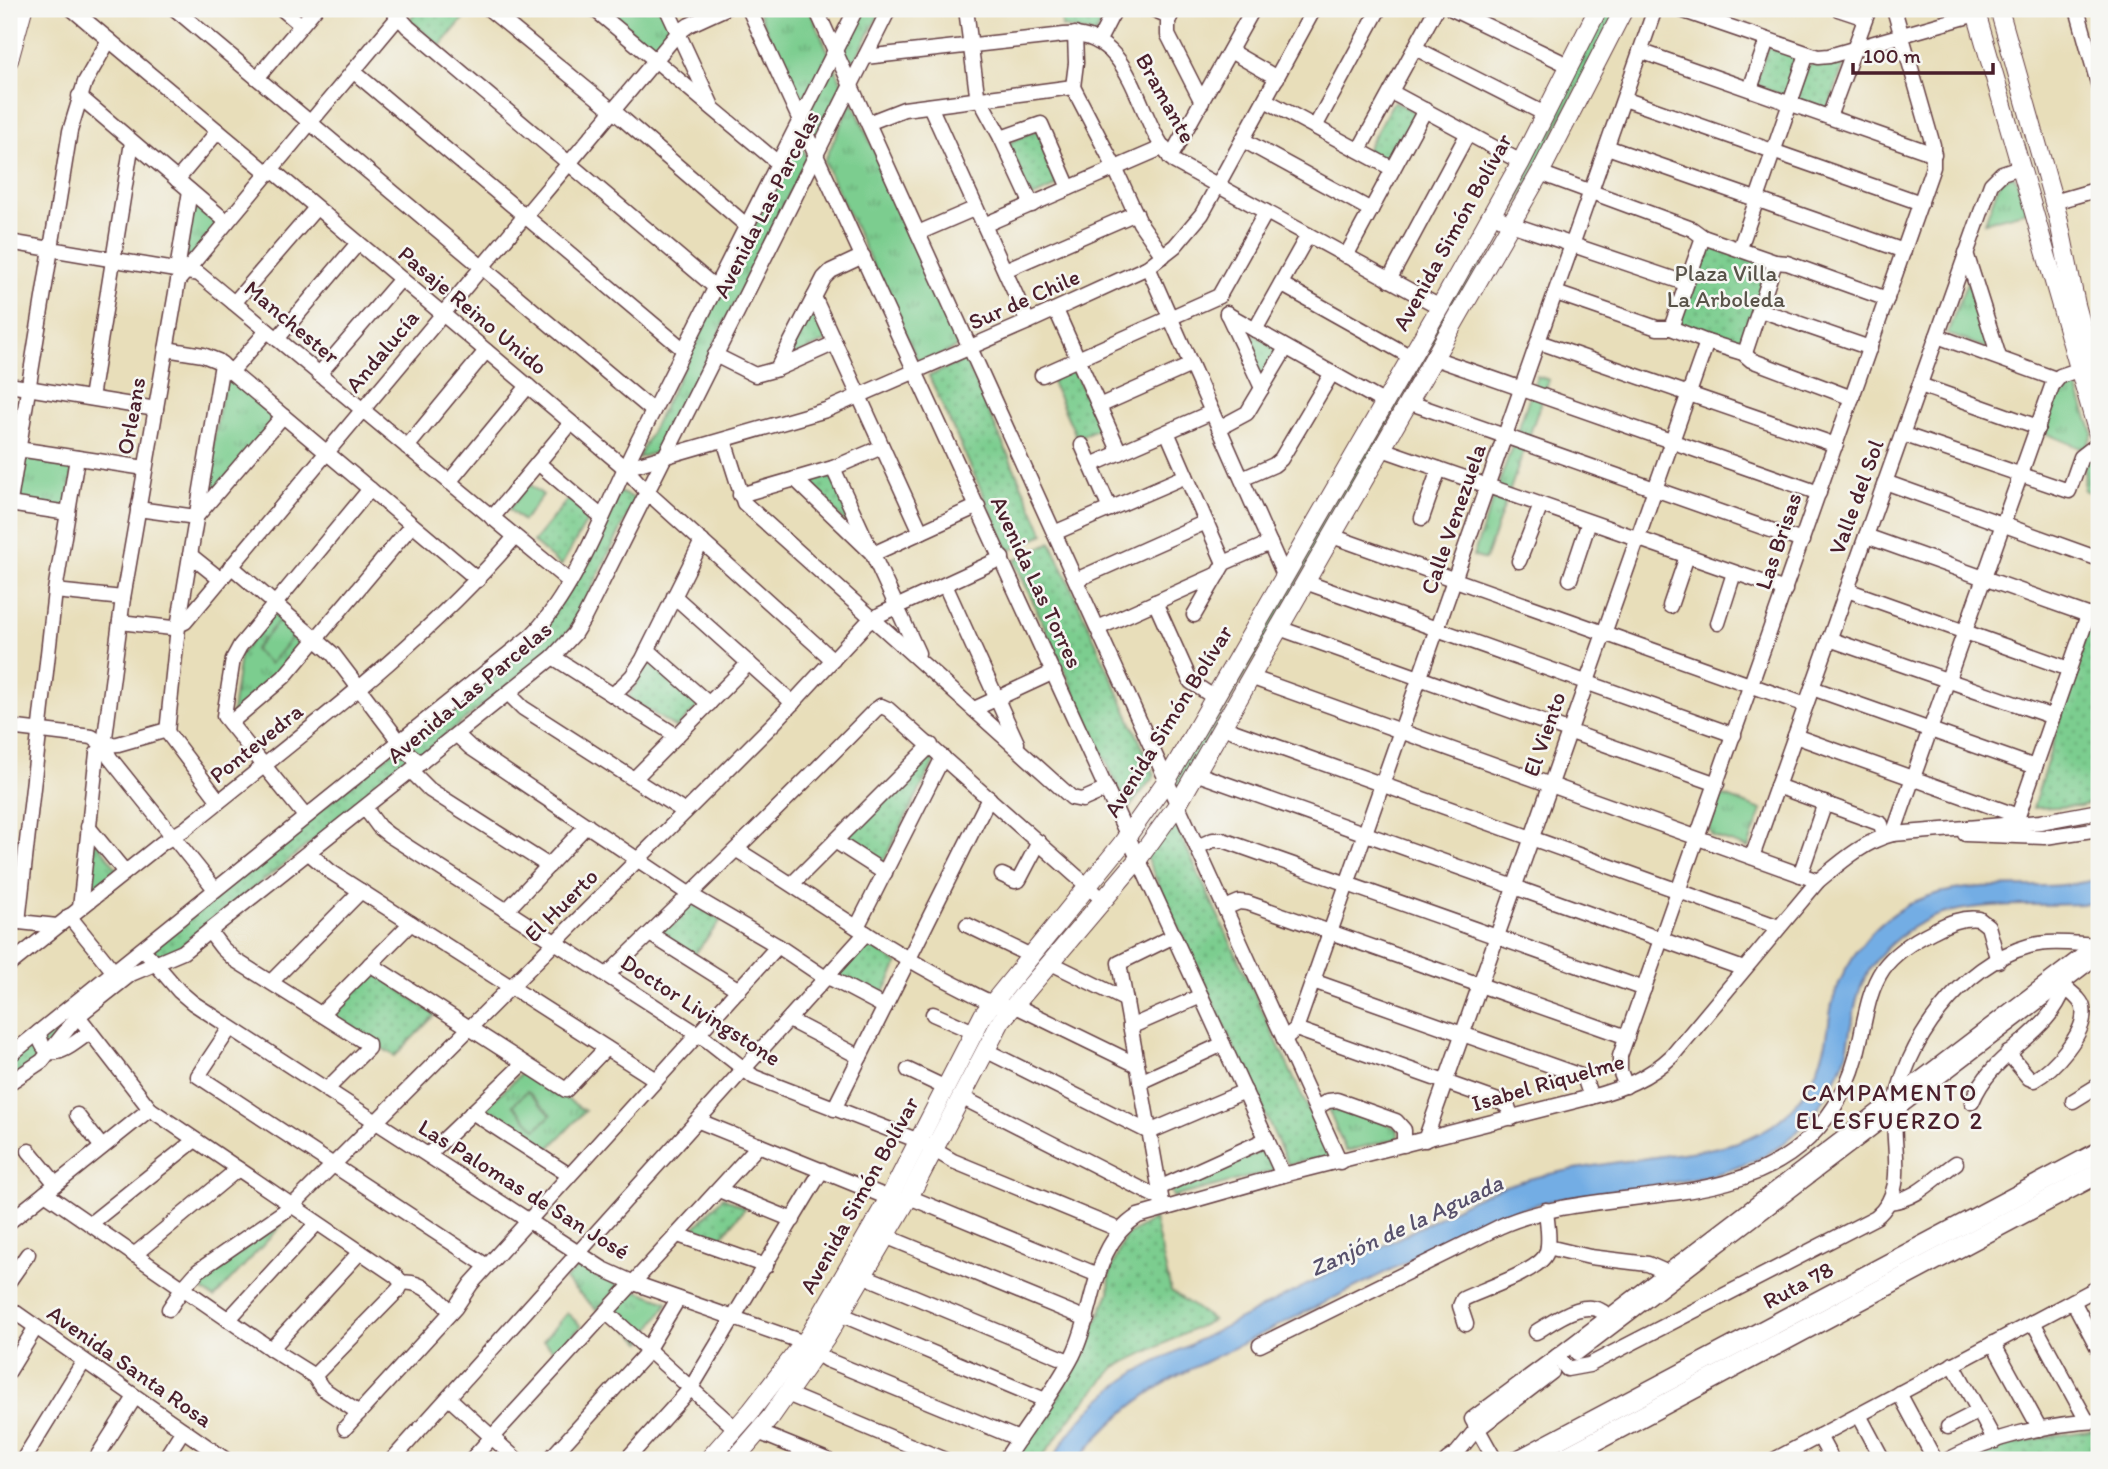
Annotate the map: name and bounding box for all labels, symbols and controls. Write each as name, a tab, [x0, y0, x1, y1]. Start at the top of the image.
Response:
scale bar	[1853, 32, 1993, 76]
text: 100 m	[1863, 43, 1921, 68]
street label: Bramante	[1130, 48, 1202, 148]
street label: Avenida Las Parcelas	[707, 106, 825, 302]
street label: Avenida Simón Bolívar	[1386, 128, 1518, 335]
street label: Pasaje Reino Unido	[393, 239, 553, 381]
park label: Plaza Villa La Arboleda	[1667, 259, 1785, 313]
street label: Sur de Chile	[964, 262, 1084, 336]
street label: Manchester	[239, 274, 345, 370]
street label: Andalucía	[339, 304, 425, 398]
street label: Orleans	[110, 375, 152, 457]
street label: Valle del Sol	[1822, 435, 1890, 558]
street label: Calle Venezuela	[1414, 440, 1492, 598]
street label: Las Brisas	[1748, 489, 1808, 593]
street label: Avenida Las Torres	[985, 492, 1089, 672]
street label: Avenida Las Parcelas	[381, 615, 557, 769]
street label: Avenida Simón Bolívar	[1098, 620, 1239, 822]
street label: El Viento	[1517, 688, 1571, 780]
street label: Pontevedra	[204, 697, 308, 789]
street label: El Huerto	[518, 862, 604, 948]
street label: Doctor Livingstone	[616, 948, 786, 1072]
street label: Isabel Riquelme	[1468, 1047, 1628, 1117]
district label: CAMPAMENTO EL ESFUERZO 2	[1796, 1078, 1984, 1135]
street label: Avenida Simón Bolívar	[793, 1091, 925, 1298]
street label: Las Palomas de San José	[413, 1113, 635, 1265]
water label: Zanjón de la Aguada	[1305, 1167, 1508, 1282]
street label: Ruta 78	[1758, 1255, 1838, 1315]
street label: Avenida Santa Rosa	[42, 1299, 218, 1433]

